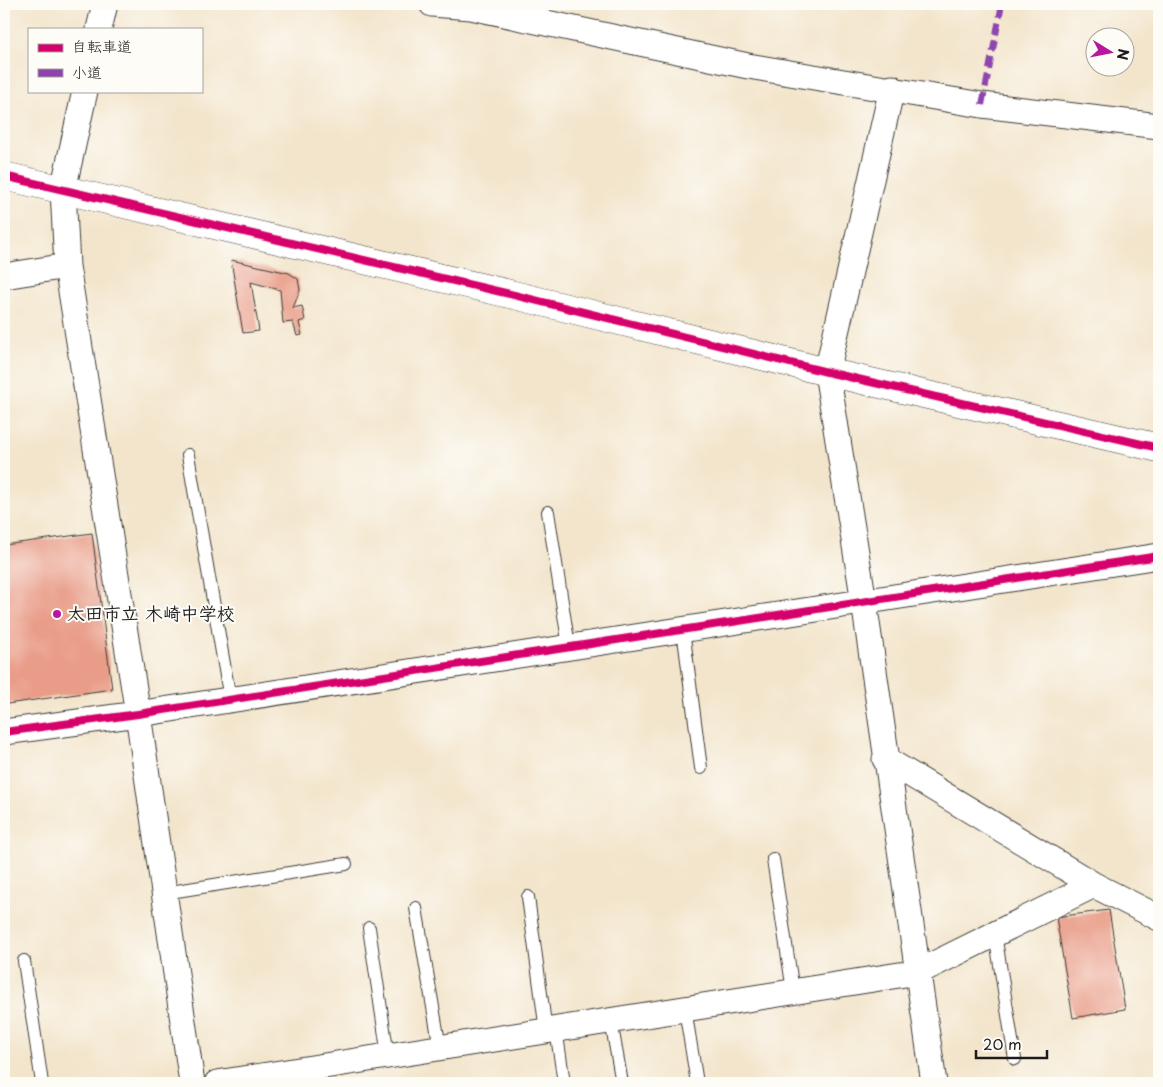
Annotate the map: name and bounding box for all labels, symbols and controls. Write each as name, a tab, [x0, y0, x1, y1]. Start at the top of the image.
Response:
legend	[28, 28, 202, 92]
north arrow	[1086, 28, 1136, 78]
text: 自転車道	[72, 34, 132, 57]
text: N	[1112, 47, 1135, 62]
text: 小道	[72, 60, 102, 83]
place label: 太田市立 木崎中学校	[67, 599, 235, 626]
marker: 太田市立 木崎中学校	[51, 608, 63, 620]
scale bar	[976, 1027, 1047, 1059]
text: 20 m	[983, 1032, 1022, 1055]

